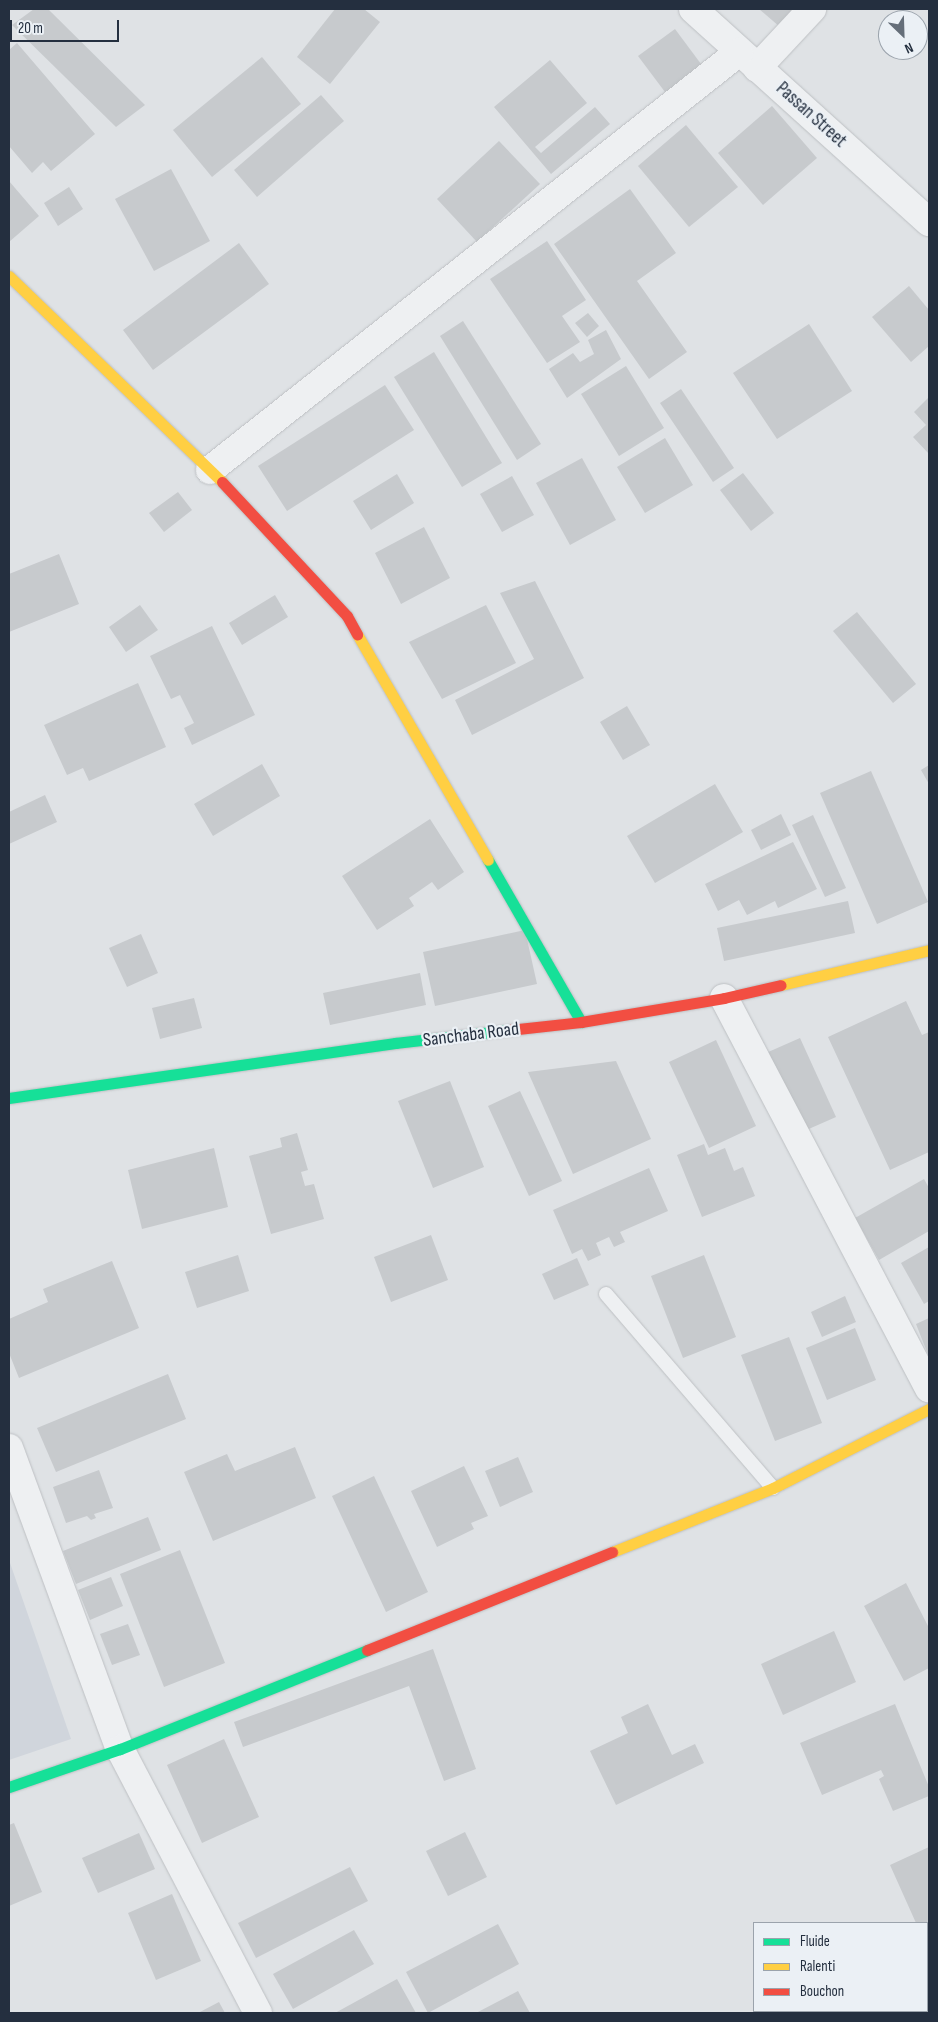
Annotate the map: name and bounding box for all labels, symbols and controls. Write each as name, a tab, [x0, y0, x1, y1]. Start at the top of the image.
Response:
scale bar	[12, 10, 121, 42]
north arrow	[878, 10, 928, 60]
text: 20 m	[18, 19, 43, 38]
text: N	[902, 39, 916, 58]
street label: Passan Street	[771, 77, 851, 153]
street label: Sanchaba Road	[422, 1018, 520, 1052]
legend	[753, 1922, 928, 2012]
text: Fluide	[800, 1932, 830, 1951]
text: Ralenti	[800, 1957, 835, 1976]
text: Bouchon	[800, 1982, 844, 2001]

